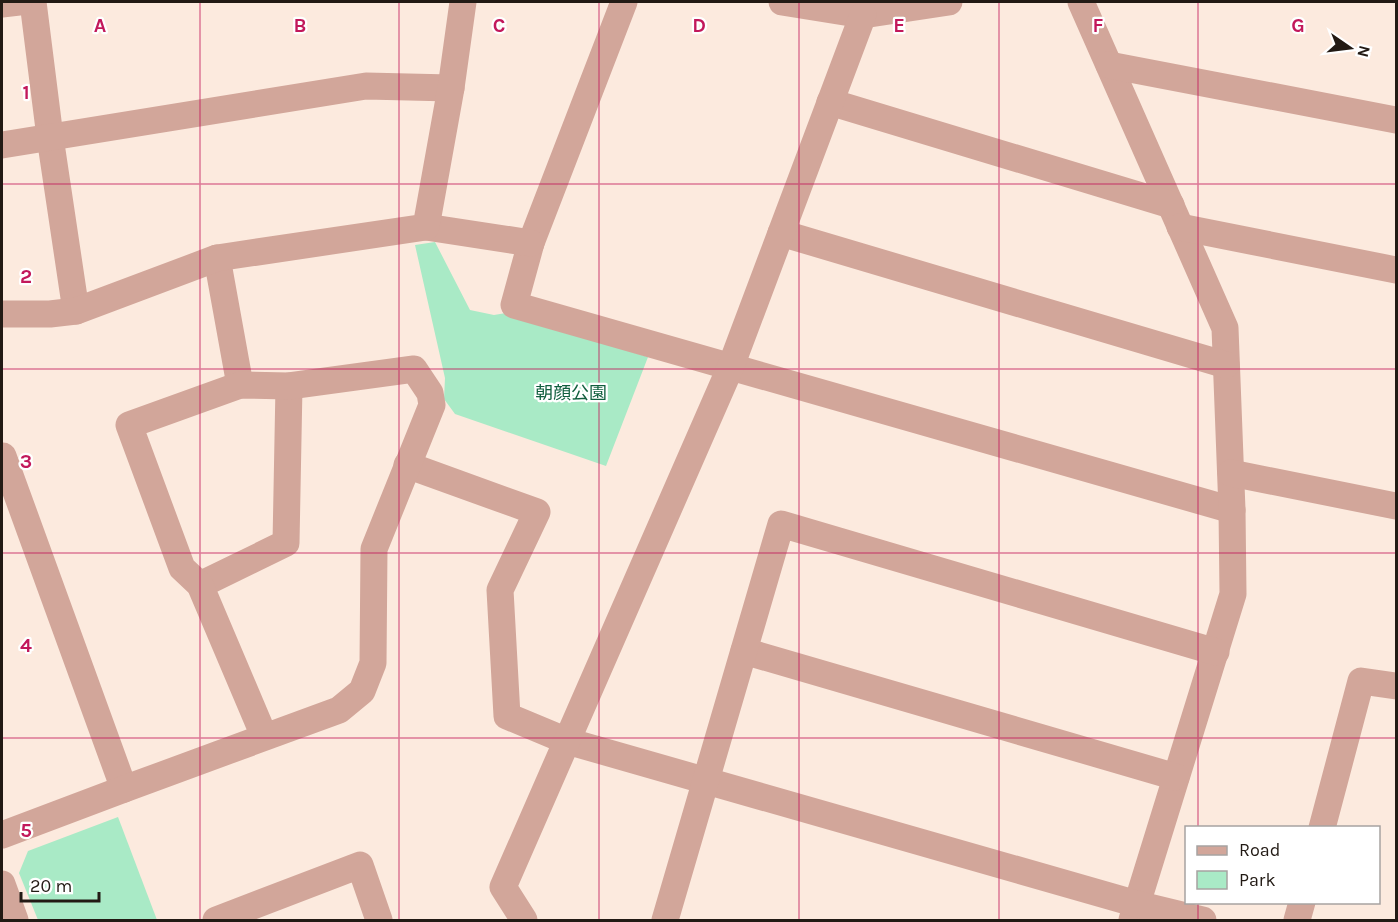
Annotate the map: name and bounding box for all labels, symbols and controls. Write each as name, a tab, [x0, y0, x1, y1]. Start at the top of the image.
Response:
text: A	[94, 14, 107, 37]
text: B	[294, 14, 306, 37]
text: C	[493, 14, 505, 37]
text: D	[692, 14, 706, 37]
text: E	[893, 14, 905, 37]
text: F	[1093, 14, 1104, 37]
text: G	[1291, 14, 1305, 37]
north arrow	[1320, 18, 1380, 78]
text: N	[1353, 44, 1375, 59]
text: 1	[22, 81, 30, 104]
text: 2	[20, 265, 32, 288]
park label: 朝顔公園	[535, 382, 607, 404]
text: 3	[20, 450, 32, 473]
text: 4	[20, 634, 32, 657]
text: 5	[20, 819, 32, 842]
legend	[1185, 826, 1380, 904]
text: Road	[1239, 839, 1280, 861]
scale bar	[21, 865, 99, 903]
text: Park	[1239, 869, 1276, 891]
text: 20 m	[30, 875, 72, 897]

